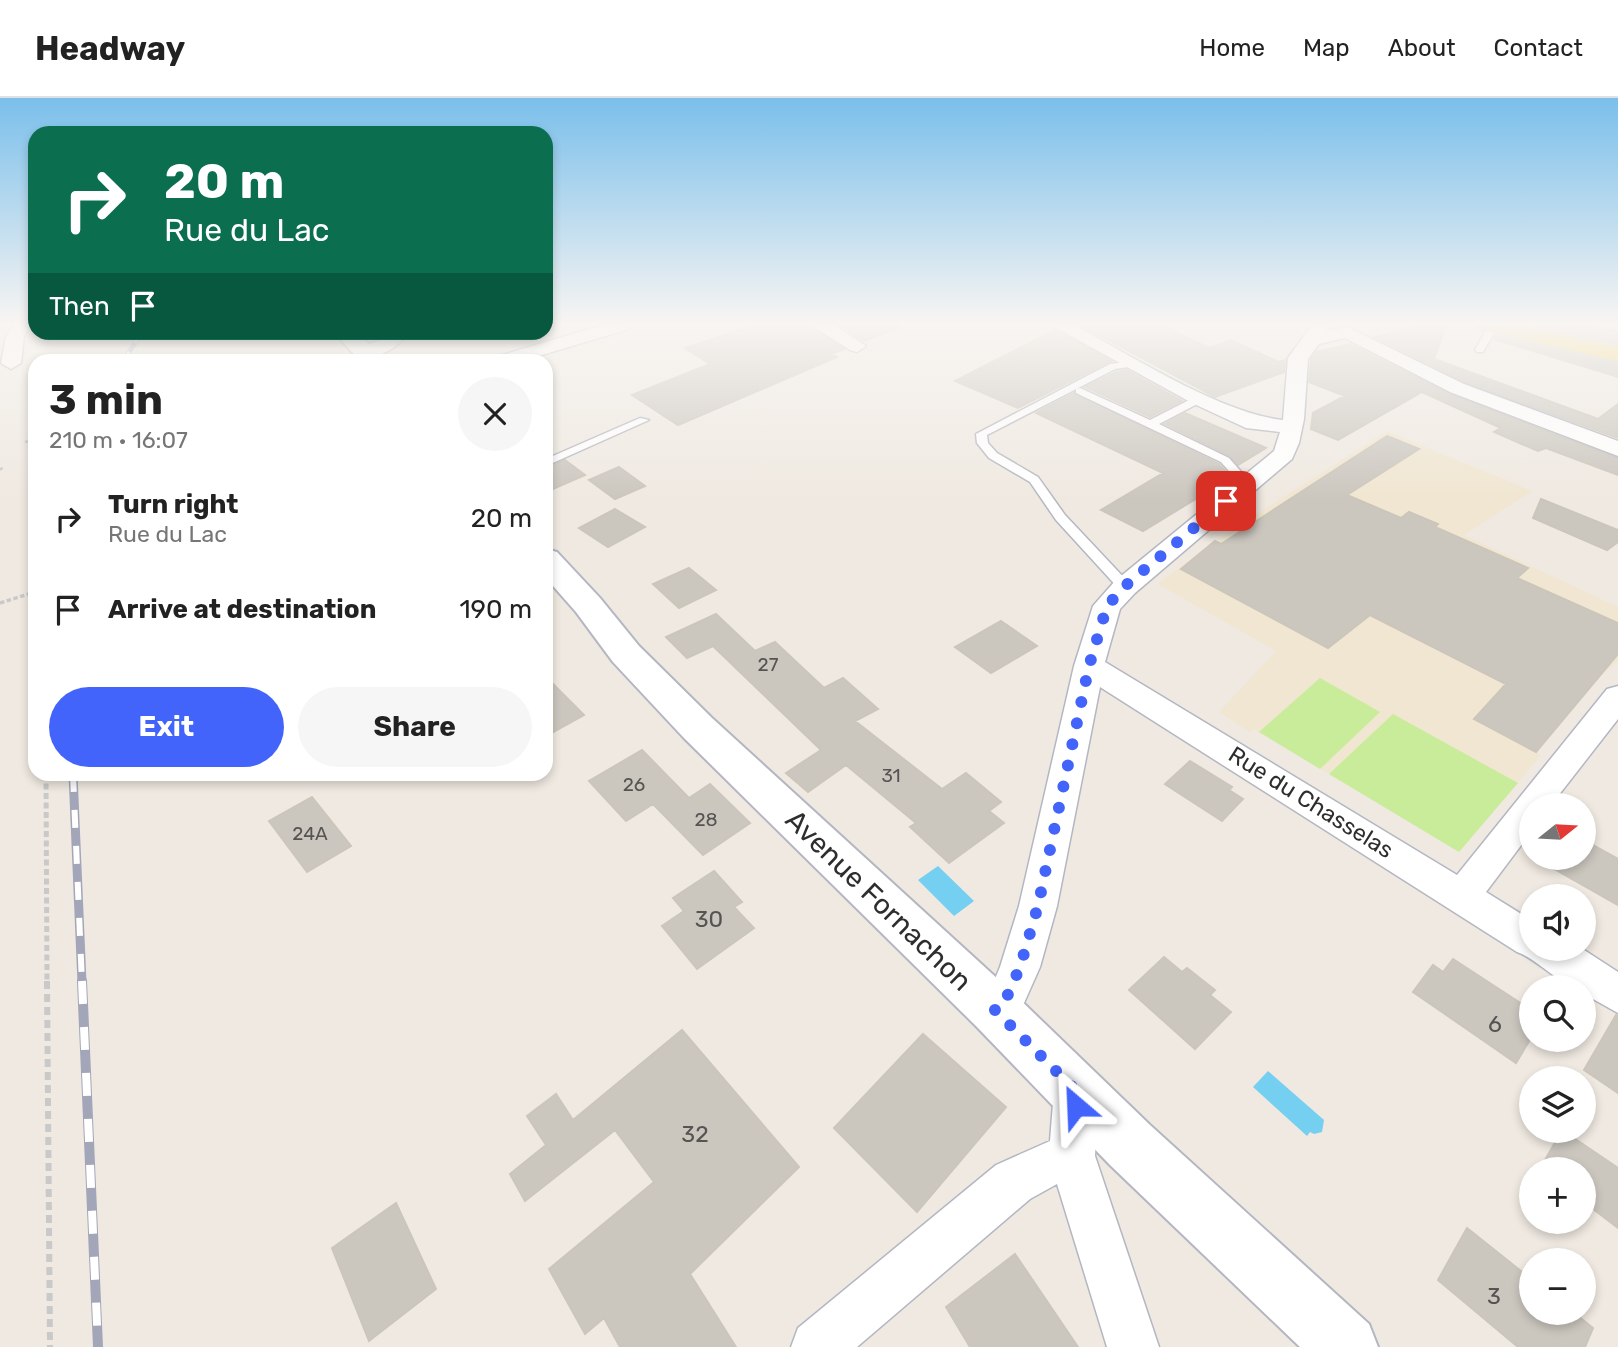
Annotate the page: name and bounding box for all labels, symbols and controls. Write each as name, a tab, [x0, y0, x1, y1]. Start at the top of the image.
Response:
text: Headway	[35, 29, 185, 68]
text: Home	[1199, 34, 1265, 62]
text: Map	[1303, 34, 1350, 62]
text: About	[1388, 34, 1456, 62]
text: Contact	[1494, 34, 1583, 62]
text: 20 m	[164, 152, 285, 210]
icon: right	[49, 154, 140, 245]
text: Rue du Lac	[164, 211, 329, 249]
icon: arrive	[124, 287, 162, 325]
text: Then	[49, 291, 110, 322]
text: 3 min	[49, 375, 163, 425]
button: close	[458, 377, 532, 451]
text: 210 m · 16:07	[49, 426, 188, 454]
pin	[1196, 471, 1256, 531]
icon: arrive	[1207, 482, 1245, 520]
text: Turn right	[108, 489, 238, 520]
icon: right	[49, 500, 87, 538]
text: 20 m	[471, 503, 532, 534]
text: Rue du Lac	[108, 520, 227, 548]
icon: arrive	[49, 591, 87, 629]
text: Arrive at destination	[108, 594, 376, 625]
text: 190 m	[459, 594, 532, 625]
house number: 27	[758, 653, 779, 676]
button: Exit	[49, 687, 284, 767]
button: Share	[298, 687, 532, 767]
street label: Rue du Chasselas	[1223, 740, 1399, 864]
house number: 31	[881, 764, 901, 787]
house number: 26	[623, 773, 645, 796]
north arrow	[1519, 793, 1596, 870]
map controls	[1519, 793, 1596, 1325]
street label: Avenue Fornachon	[779, 803, 978, 998]
house number: 28	[694, 808, 718, 831]
house number: 24A	[292, 822, 328, 845]
button: sound	[1519, 884, 1596, 961]
house number: 30	[695, 905, 723, 933]
button: search	[1519, 975, 1596, 1052]
house number: 6	[1488, 1010, 1502, 1038]
button: layers	[1519, 1066, 1596, 1143]
position arrow	[1039, 1069, 1113, 1143]
house number: 32	[681, 1120, 709, 1148]
button: +	[1519, 1157, 1596, 1234]
button: −	[1519, 1248, 1596, 1325]
house number: 3	[1487, 1282, 1501, 1310]

